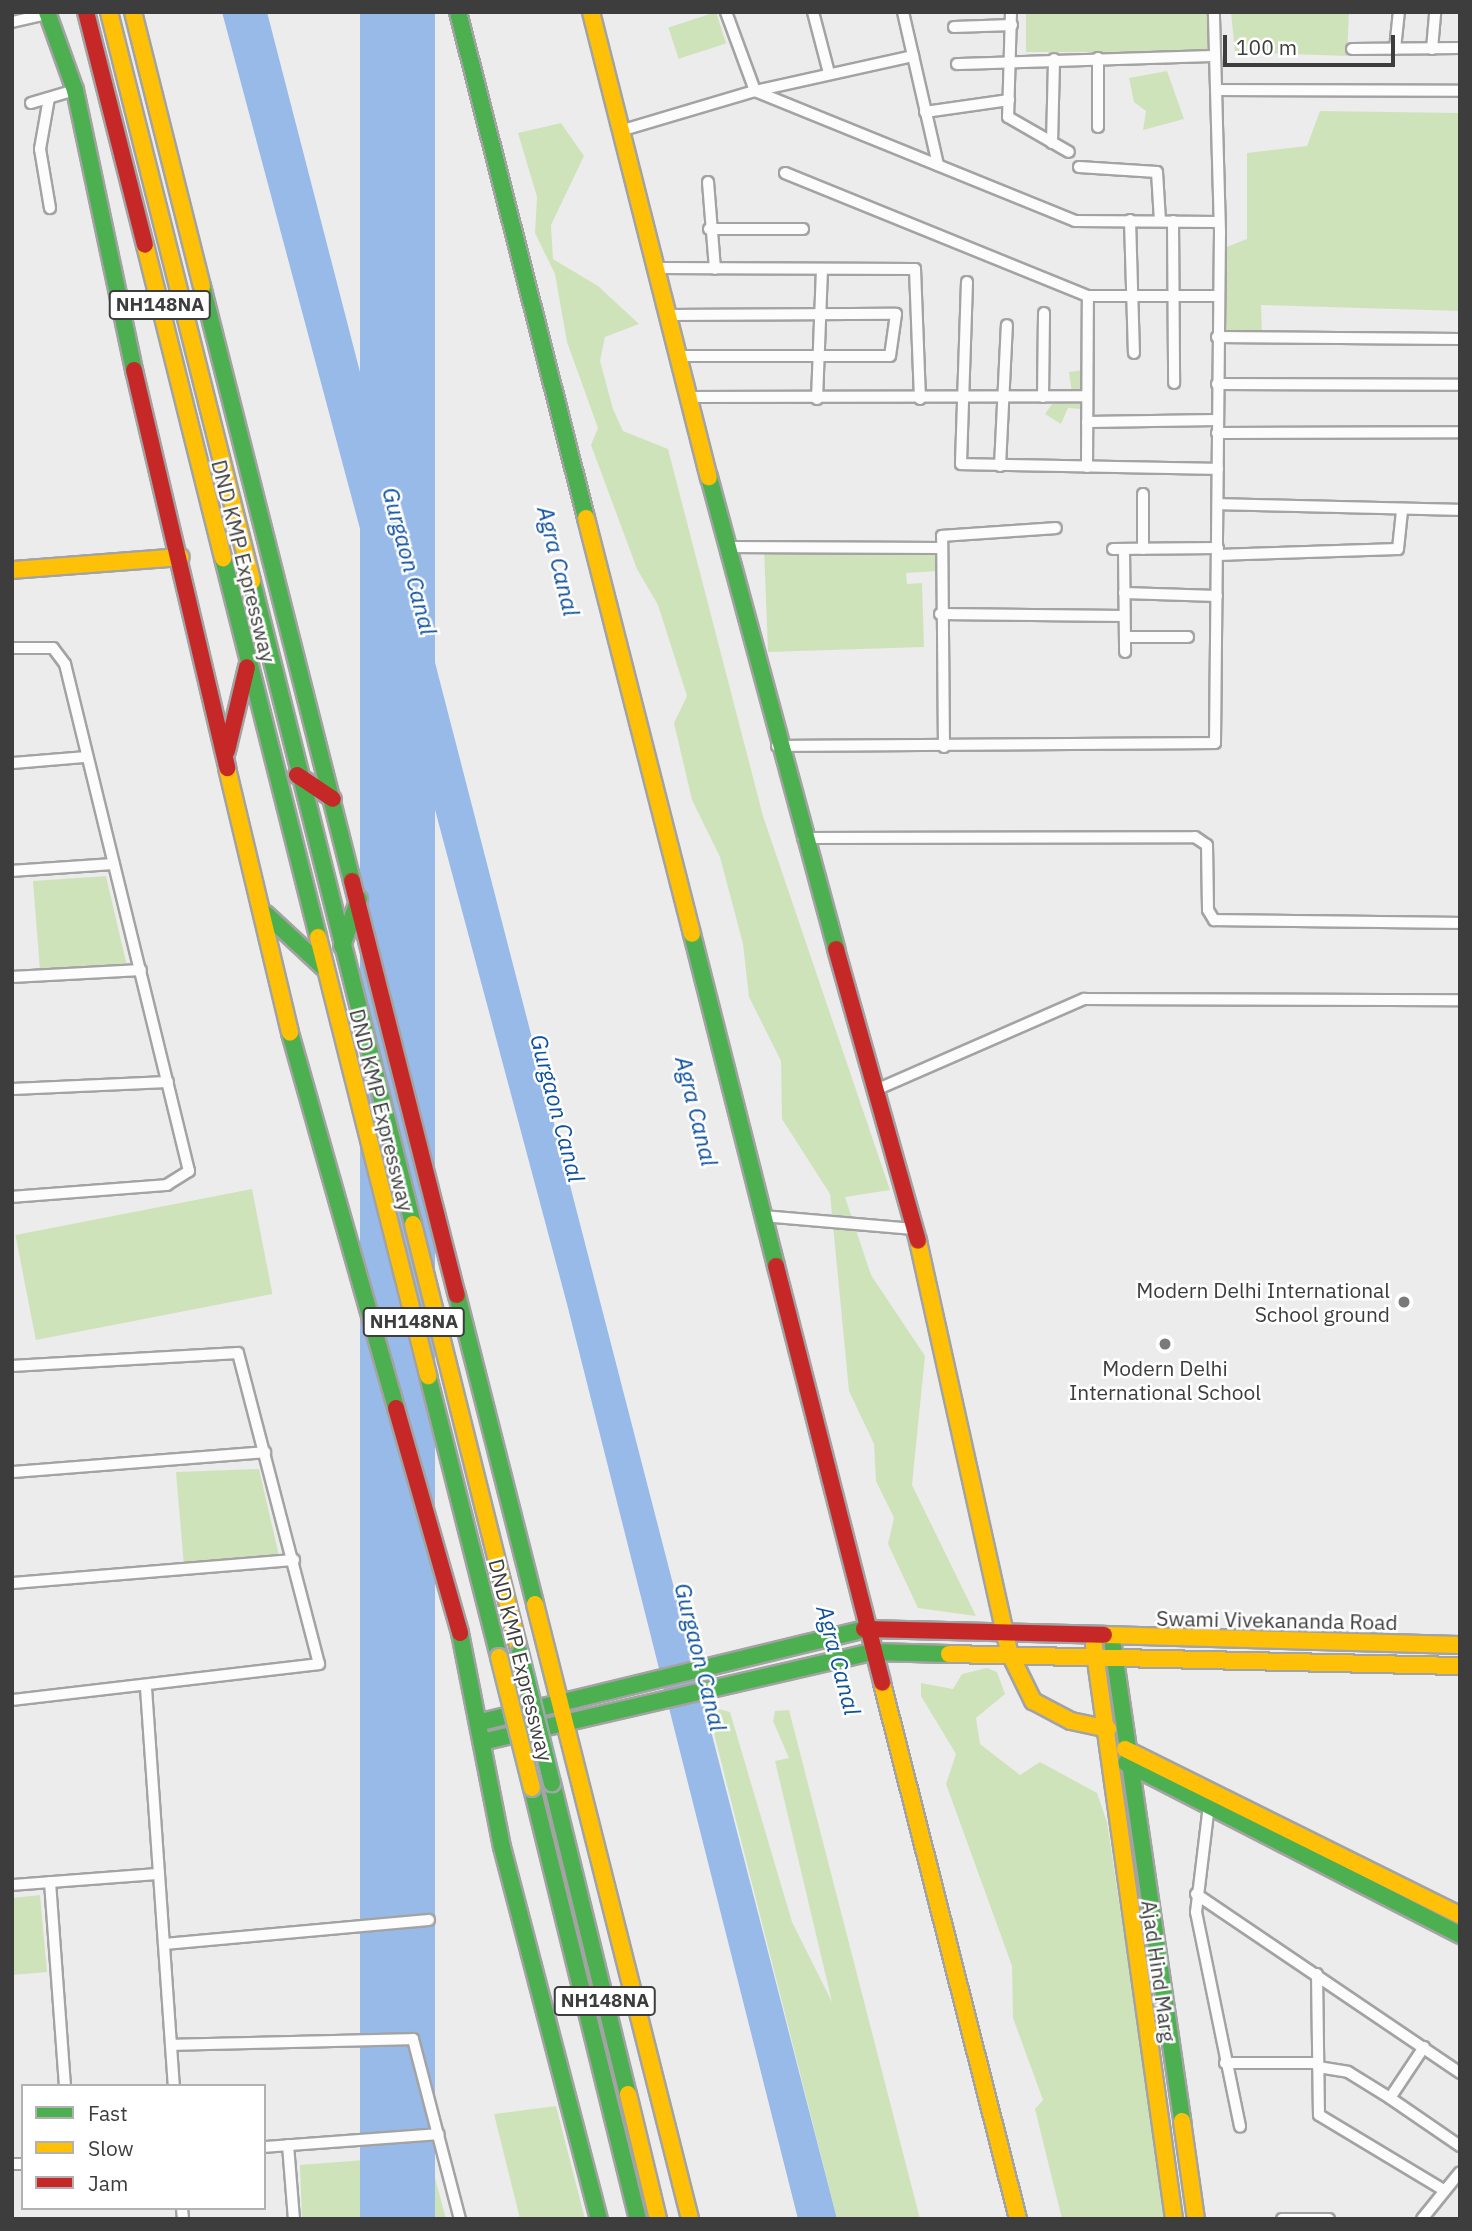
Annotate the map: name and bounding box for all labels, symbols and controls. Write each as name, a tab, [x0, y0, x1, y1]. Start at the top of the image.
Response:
scale bar	[1227, 21, 1398, 65]
text: 100 m	[1236, 33, 1297, 61]
road number: NH148NA	[108, 290, 212, 320]
street label: DND KMP Expressway	[207, 457, 281, 665]
water label: Gurgaon Canal	[377, 484, 443, 638]
water label: Agra Canal	[532, 503, 586, 619]
street label: DND KMP Expressway	[345, 1006, 419, 1214]
water label: Gurgaon Canal	[525, 1031, 591, 1185]
water label: Agra Canal	[670, 1053, 724, 1169]
place label: Modern Delhi International School ground	[1136, 1277, 1390, 1327]
marker: Modern Delhi International School ground	[1396, 1294, 1412, 1310]
road number: NH148NA	[362, 1306, 466, 1338]
marker: Modern Delhi International School	[1157, 1336, 1173, 1352]
place label: Modern Delhi International School	[1069, 1355, 1261, 1405]
street label: DND KMP Expressway	[484, 1556, 558, 1764]
water label: Gurgaon Canal	[669, 1580, 733, 1734]
water label: Agra Canal	[811, 1602, 867, 1718]
street label: Swami Vivekananda Road	[1156, 1605, 1398, 1635]
street label: Ajad Hind Marg	[1137, 1899, 1181, 2043]
road number: NH148NA	[552, 1985, 658, 2016]
legend	[21, 2084, 266, 2210]
text: Fast	[88, 2099, 128, 2127]
text: Slow	[88, 2134, 134, 2162]
text: Jam	[88, 2169, 128, 2197]

